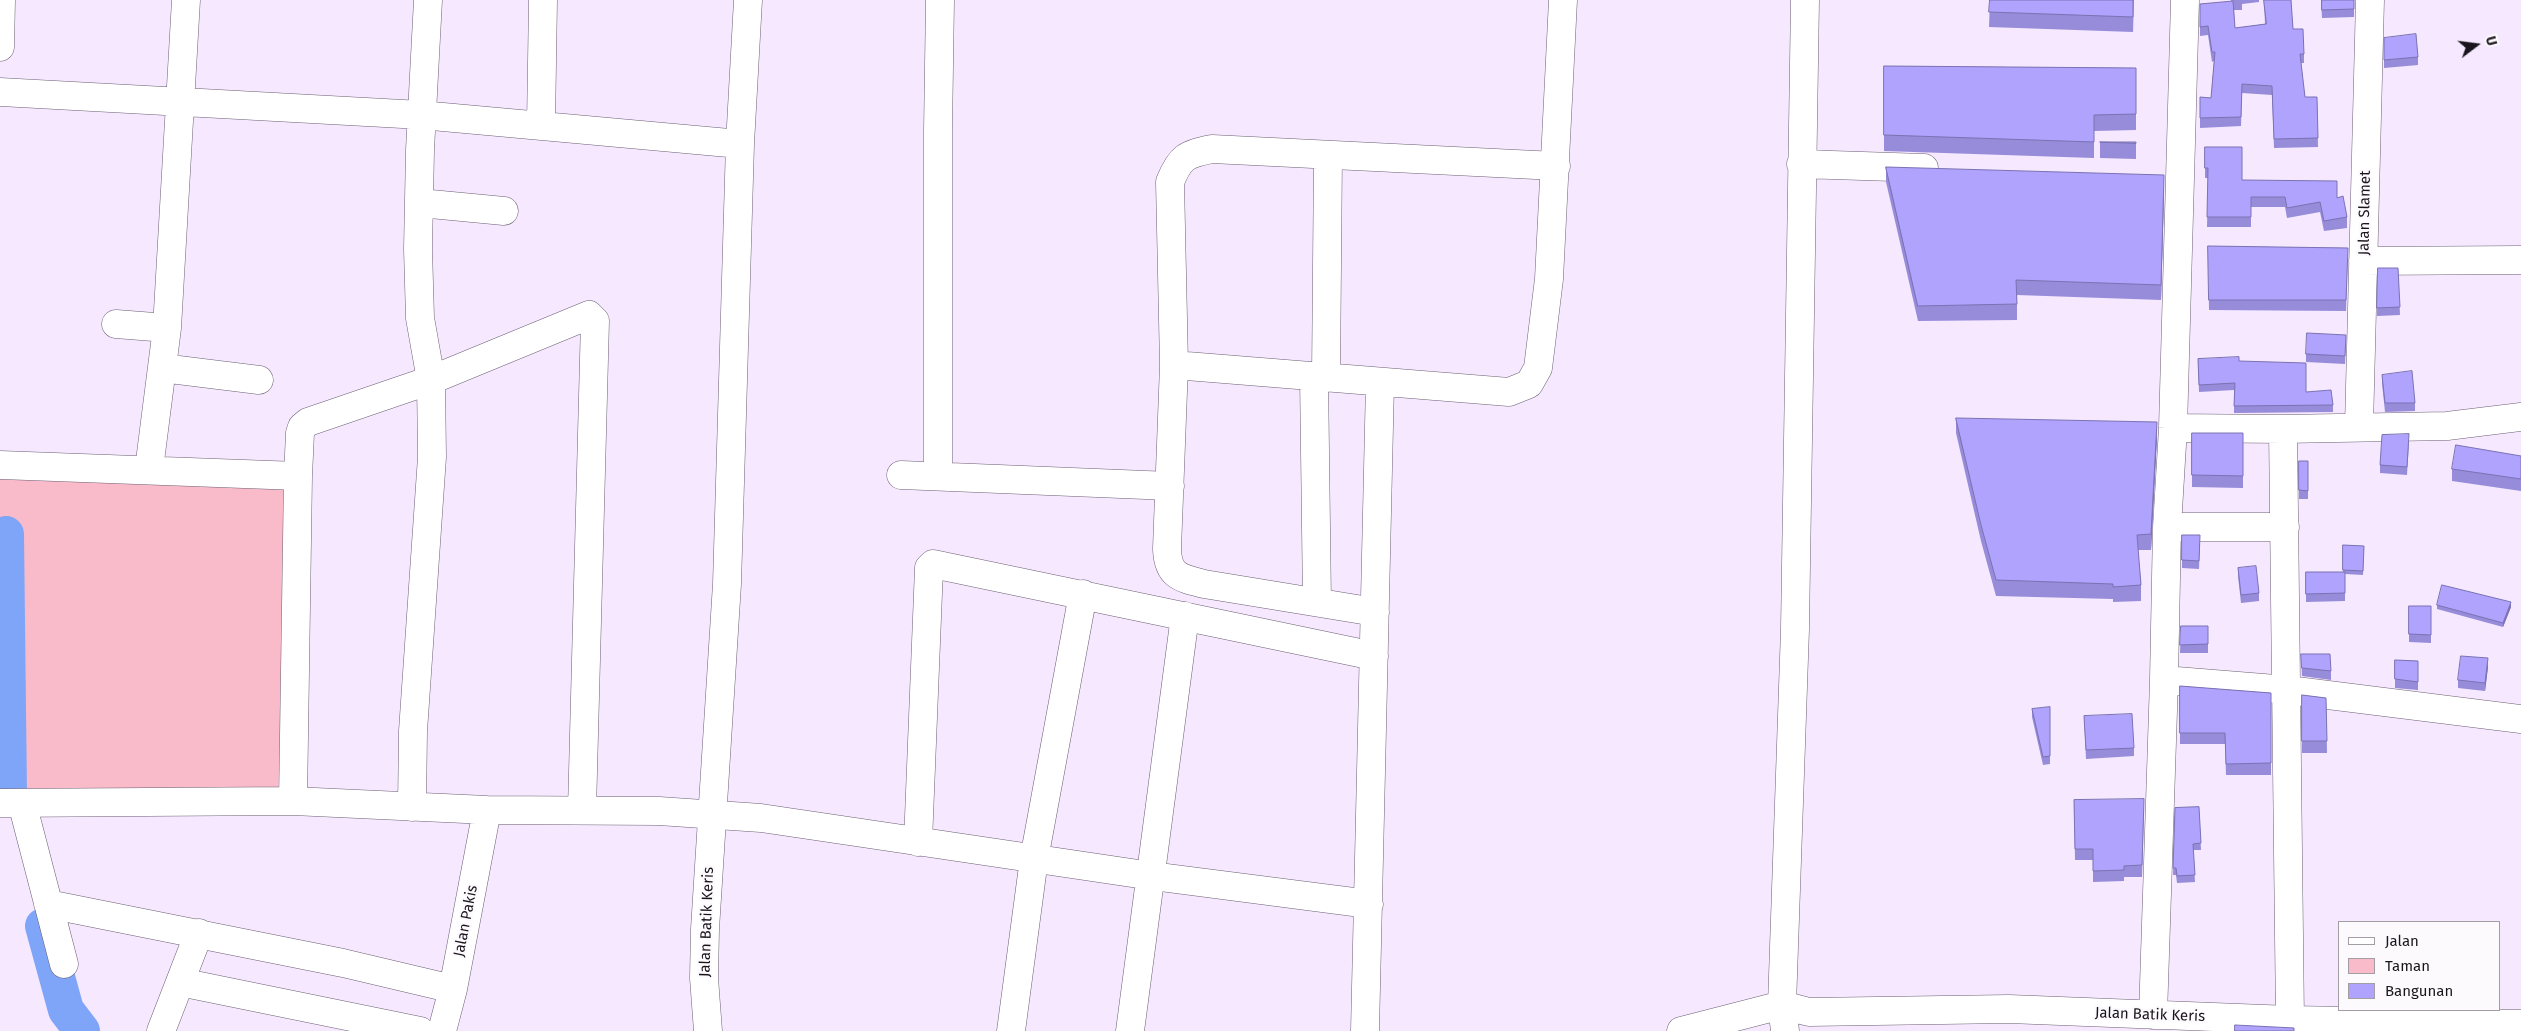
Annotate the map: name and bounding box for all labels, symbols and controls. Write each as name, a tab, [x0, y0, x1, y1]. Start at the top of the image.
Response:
north arrow	[2451, 20, 2501, 70]
text: U	[2482, 34, 2500, 48]
street label: Jalan Slamet	[2355, 170, 2375, 256]
street label: Jalan Batik Keris	[696, 867, 718, 977]
street label: Jalan Pakis	[450, 884, 482, 958]
legend	[2338, 921, 2501, 1011]
text: Jalan	[2385, 932, 2419, 950]
text: Taman	[2385, 957, 2430, 975]
text: Bangunan	[2385, 982, 2453, 1000]
street label: Jalan Batik Keris	[2095, 1004, 2205, 1026]

